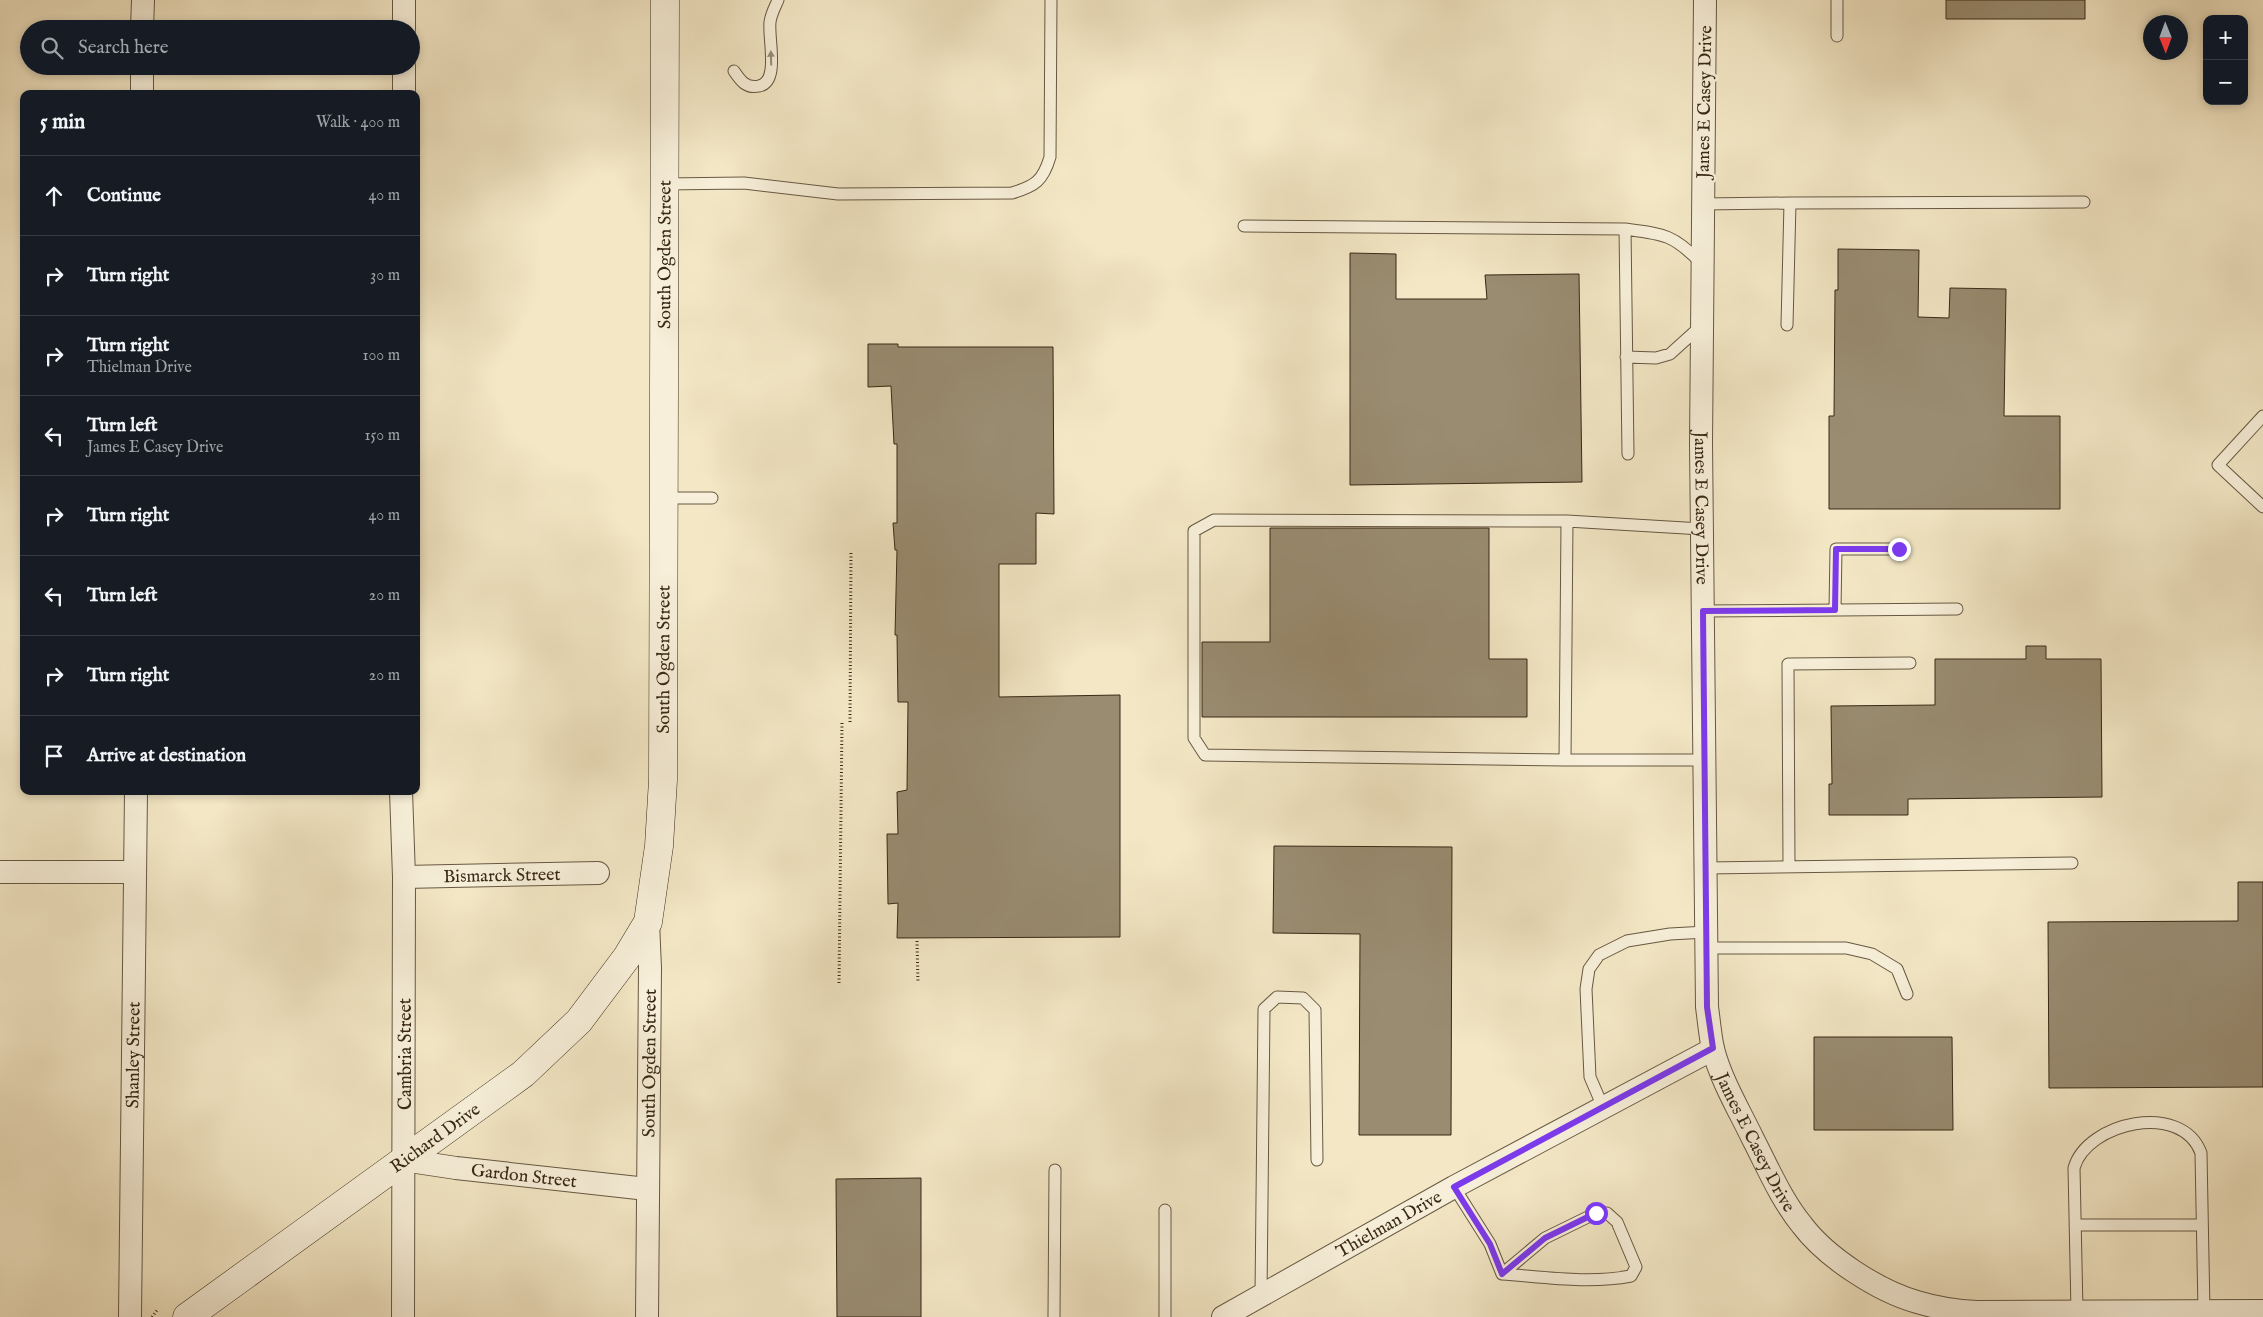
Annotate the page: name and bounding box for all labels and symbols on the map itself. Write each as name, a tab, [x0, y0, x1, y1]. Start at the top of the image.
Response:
north arrow	[2143, 15, 2188, 60]
street label: James E Casey Drive	[1693, 25, 1718, 181]
one-way arrow	[767, 50, 775, 66]
street label: South Ogden Street	[654, 180, 678, 329]
street label: James E Casey Drive	[1688, 429, 1713, 585]
route end	[1888, 538, 1911, 561]
street label: South Ogden Street	[653, 585, 676, 734]
street label: Bismarck Street	[443, 864, 561, 889]
street label: South Ogden Street	[639, 989, 663, 1137]
street label: Cambria Street	[395, 998, 418, 1110]
street label: Shanley Street	[122, 1001, 147, 1109]
street label: James E Casey Drive	[1708, 1068, 1799, 1217]
street label: Richard Drive	[386, 1099, 485, 1179]
street label: Gardon Street	[470, 1160, 578, 1194]
street label: Thielman Drive	[1332, 1186, 1446, 1264]
route start	[1585, 1202, 1608, 1225]

